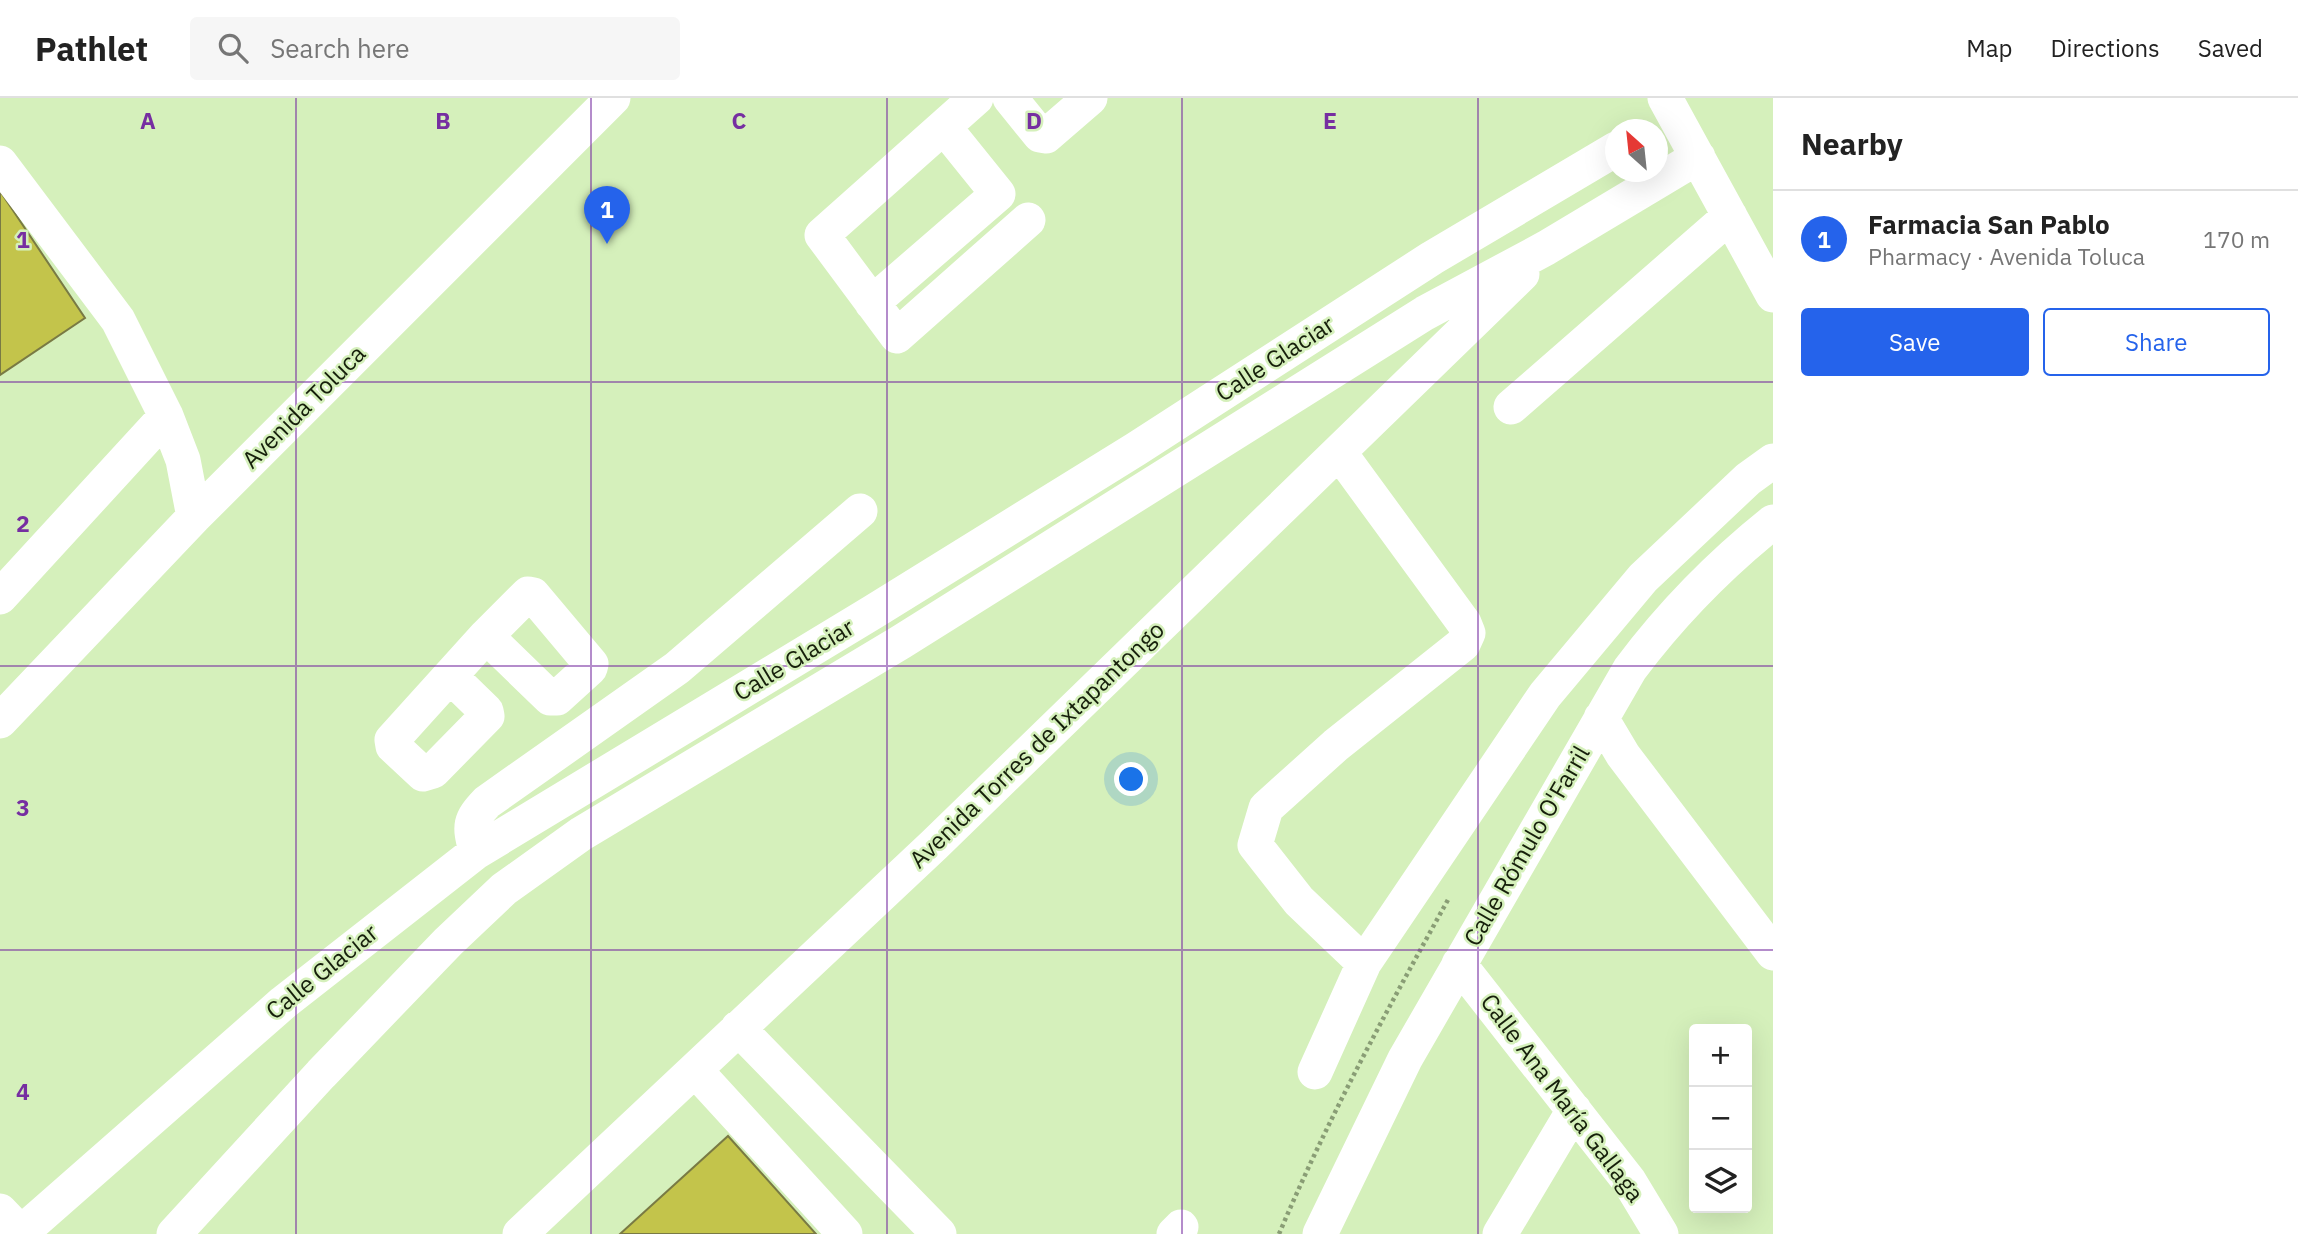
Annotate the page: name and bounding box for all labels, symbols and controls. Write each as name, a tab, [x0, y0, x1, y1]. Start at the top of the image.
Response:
search box	[190, 17, 680, 80]
text: Pathlet	[35, 27, 148, 70]
icon: search	[214, 29, 252, 67]
text: Search here	[270, 31, 410, 65]
text: Map	[1966, 32, 2012, 64]
text: Directions	[2050, 32, 2160, 64]
text: Saved	[2198, 32, 2263, 64]
text: A	[140, 105, 156, 135]
text: B	[435, 105, 451, 135]
text: C	[732, 105, 747, 135]
text: D	[1026, 105, 1042, 135]
text: E	[1323, 105, 1337, 135]
north arrow	[1605, 119, 1668, 182]
text: Nearby	[1801, 124, 1903, 163]
pin: 1	[584, 186, 630, 244]
text: Farmacia San Pablo	[1868, 207, 2110, 241]
text: 1	[16, 224, 30, 254]
text: 1	[1817, 224, 1831, 254]
text: 170 m	[2203, 224, 2270, 254]
text: Pharmacy · Avenida Toluca	[1868, 241, 2145, 271]
street label: Calle Glaciar	[1209, 308, 1340, 408]
button: Save	[1801, 308, 2029, 376]
button: Share	[2043, 308, 2270, 376]
street label: Avenida Toluca	[235, 337, 372, 475]
text: 2	[16, 508, 30, 538]
street label: Calle Glaciar	[727, 611, 860, 708]
street label: Avenida Torres de Ixtapantongo	[902, 614, 1171, 875]
street label: Calle Rómulo O'Farril	[1456, 740, 1597, 951]
your location	[1114, 762, 1148, 796]
text: 3	[16, 792, 30, 822]
street label: Calle Glaciar	[259, 916, 384, 1026]
street label: Calle Ana María Gallaga	[1474, 987, 1652, 1208]
map controls	[1689, 1024, 1752, 1213]
button: +	[1689, 1024, 1752, 1087]
text: 4	[16, 1076, 30, 1106]
button: −	[1689, 1087, 1752, 1150]
button: layers	[1689, 1150, 1752, 1213]

